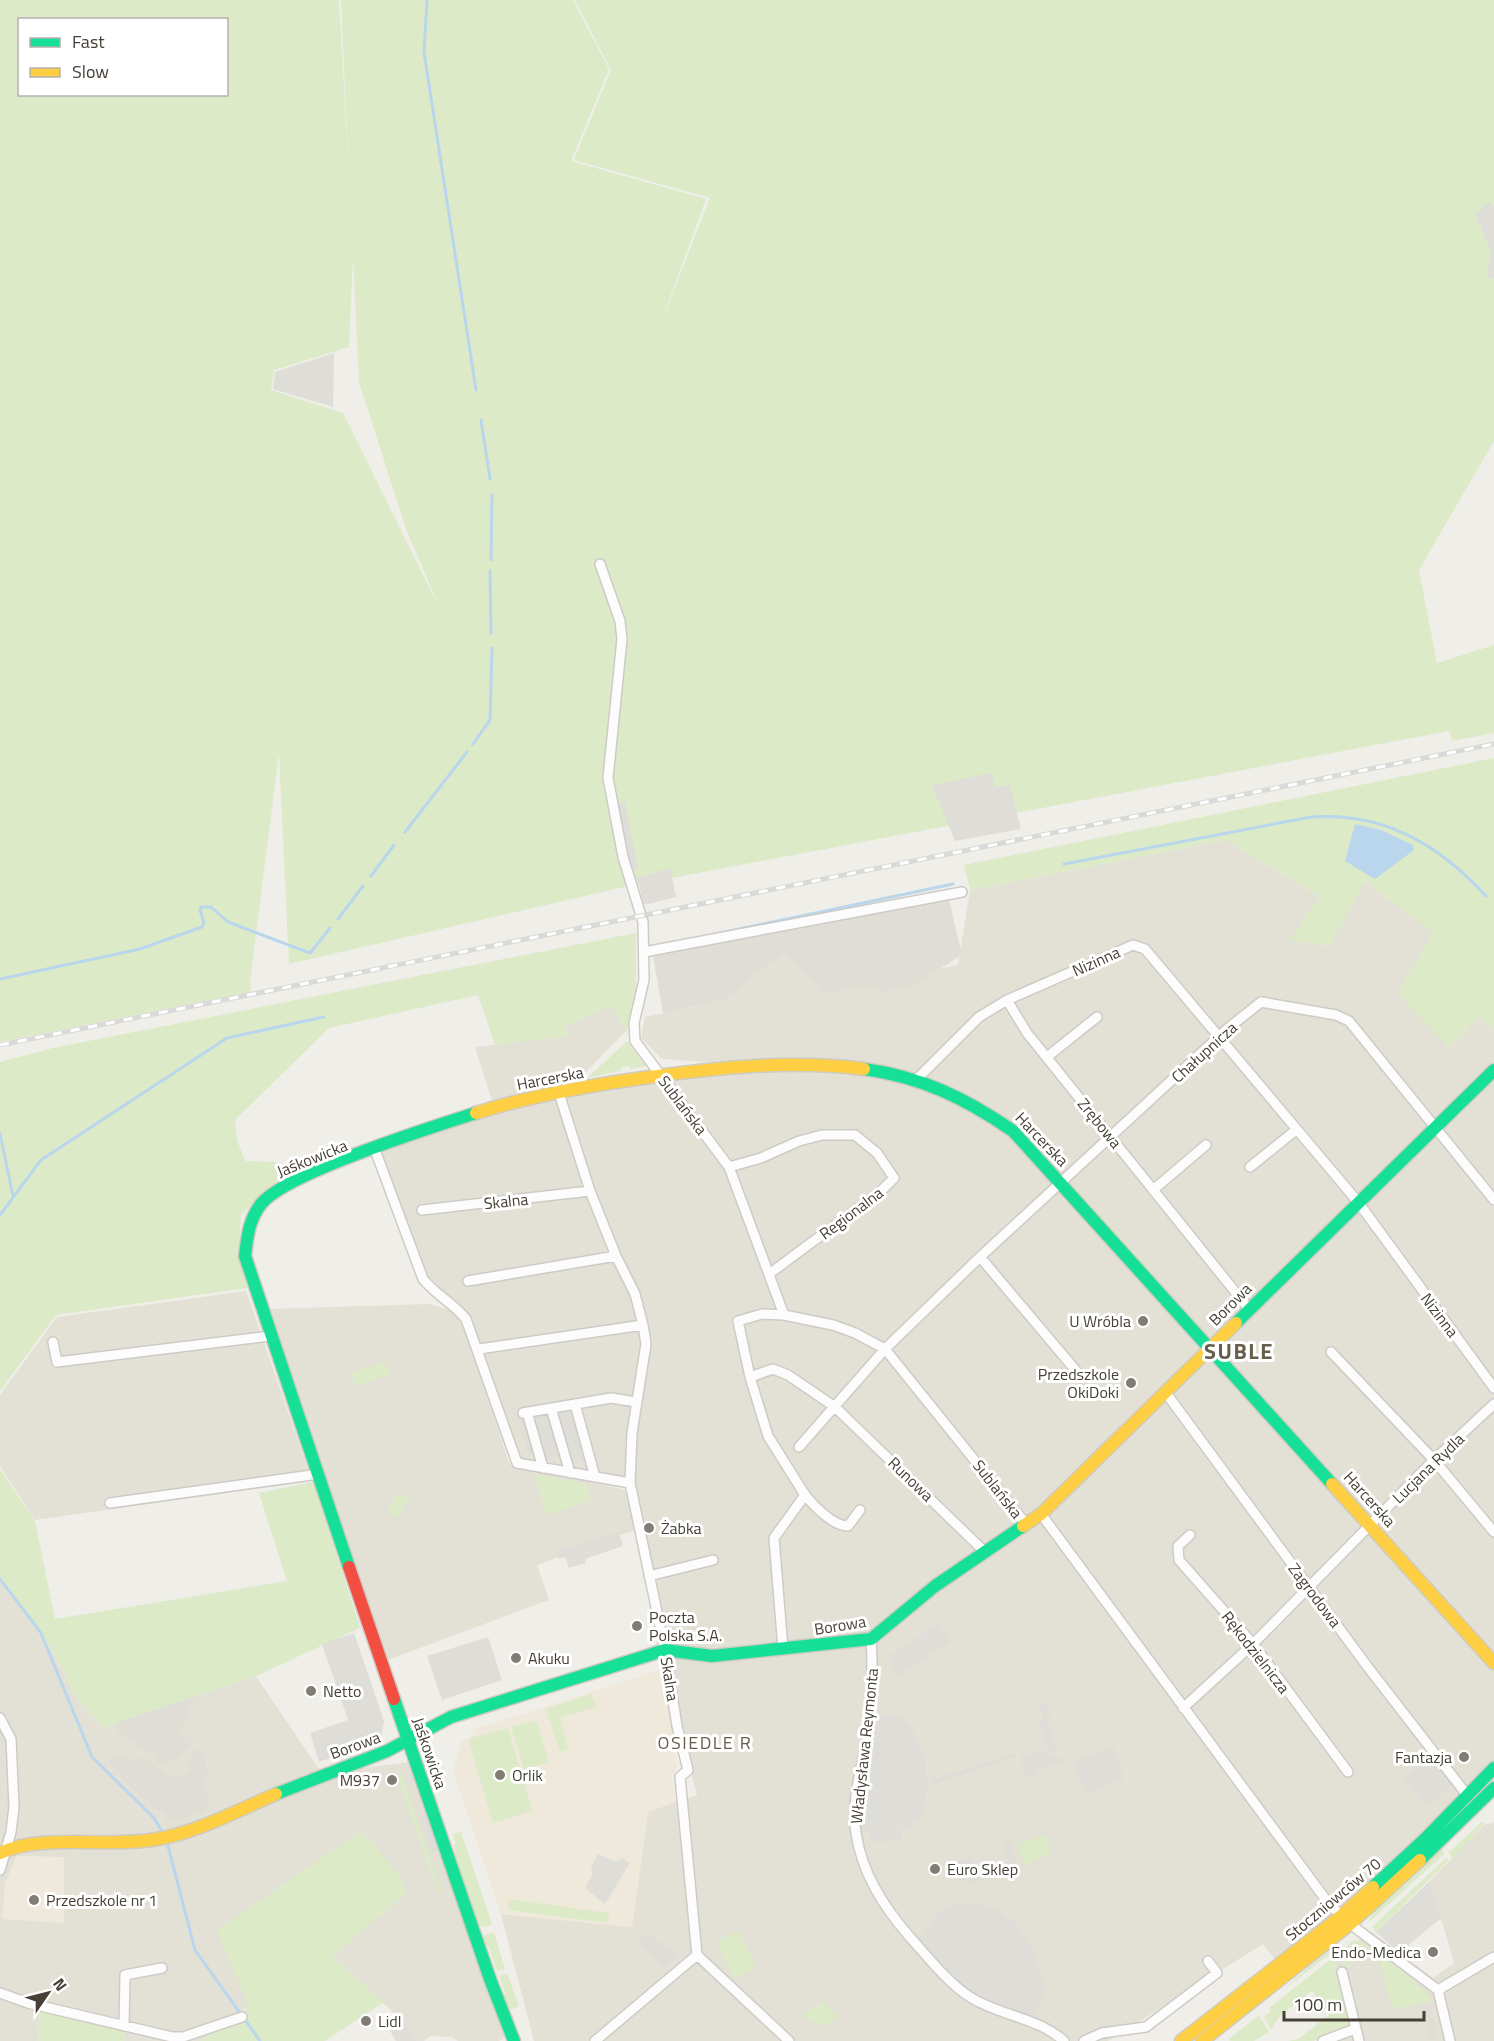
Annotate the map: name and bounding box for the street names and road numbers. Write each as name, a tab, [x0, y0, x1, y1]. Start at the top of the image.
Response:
street label: Nizinna	[1068, 940, 1124, 982]
street label: Chałupnicza	[1166, 1016, 1242, 1088]
street label: Harcerska	[514, 1060, 586, 1096]
street label: Sublańska	[653, 1070, 713, 1140]
street label: Zrębowa	[1072, 1093, 1128, 1153]
street label: Harcerska	[1010, 1106, 1074, 1172]
street label: Jaśkowicka	[273, 1133, 351, 1183]
street label: Regionalna	[814, 1181, 888, 1245]
street label: Skalna	[483, 1187, 529, 1215]
street label: Borowa	[1203, 1277, 1257, 1331]
street label: Nizinna	[1415, 1288, 1465, 1342]
street label: Lucjana Rydla	[1386, 1427, 1470, 1509]
street label: Runowa	[883, 1451, 939, 1507]
street label: Sublańska	[967, 1454, 1029, 1524]
street label: Harcerska	[1338, 1466, 1402, 1532]
street label: Zagrodowa	[1283, 1558, 1347, 1632]
street label: Rękodzielnicza	[1216, 1606, 1296, 1698]
street label: Borowa	[812, 1609, 868, 1641]
street label: Skalna	[655, 1655, 685, 1703]
street label: Władysława Reymonta	[844, 1667, 884, 1825]
street label: Jaśkowicka	[407, 1714, 453, 1792]
street label: Borowa	[326, 1725, 384, 1765]
street label: Stoczniowców 70	[1280, 1852, 1386, 1946]

